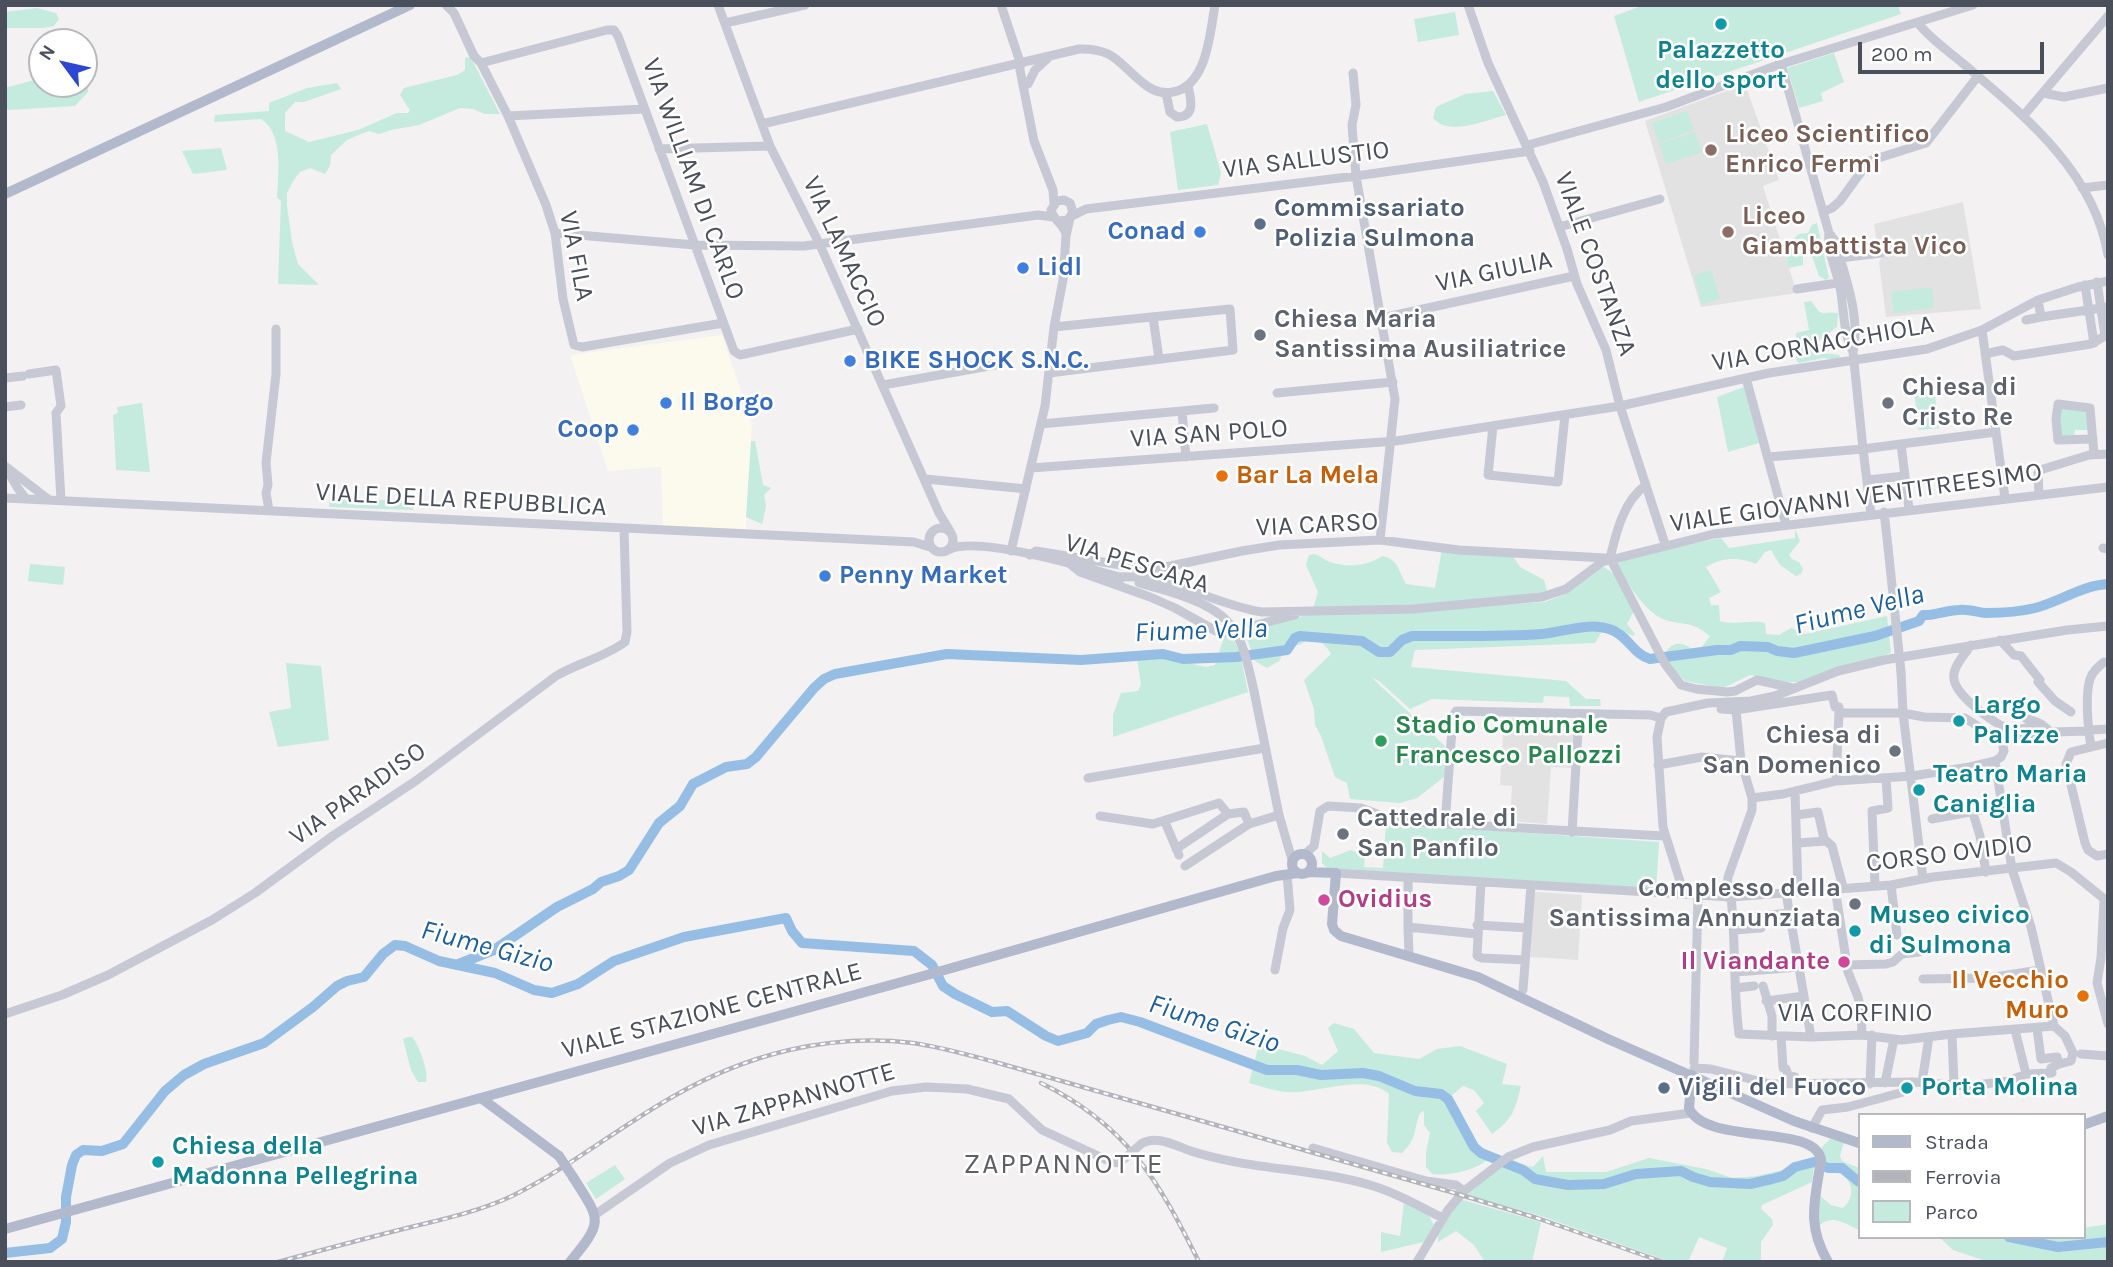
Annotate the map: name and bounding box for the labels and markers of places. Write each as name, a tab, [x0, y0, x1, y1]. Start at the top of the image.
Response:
marker: Palazzetto dello sport	[1713, 16, 1729, 32]
place label: Palazzetto dello sport	[1655, 35, 1787, 96]
place label: Liceo Scientifico Enrico Fermi	[1725, 119, 1929, 180]
marker: Liceo Scientifico Enrico Fermi	[1703, 142, 1719, 158]
place label: Commissariato Polizia Sulmona	[1274, 193, 1475, 255]
place label: Liceo Giambattista Vico	[1742, 201, 1967, 262]
place label: Conad	[1107, 216, 1186, 248]
marker: Commissariato Polizia Sulmona	[1252, 216, 1268, 232]
marker: Conad	[1192, 224, 1208, 240]
marker: Liceo Giambattista Vico	[1720, 224, 1736, 240]
place label: Lidl	[1037, 252, 1082, 284]
marker: Lidl	[1015, 260, 1031, 276]
place label: Chiesa Maria Santissima Ausiliatrice	[1274, 304, 1566, 366]
marker: Chiesa Maria Santissima Ausiliatrice	[1252, 327, 1268, 343]
place label: BIKE SHOCK S.N.C.	[864, 345, 1089, 377]
marker: BIKE SHOCK S.N.C.	[842, 353, 858, 369]
place label: Chiesa di Cristo Re	[1902, 372, 2017, 434]
place label: Il Borgo	[680, 387, 774, 419]
marker: Il Borgo	[658, 395, 674, 411]
marker: Chiesa di Cristo Re	[1880, 395, 1896, 411]
place label: Coop	[557, 414, 619, 446]
marker: Coop	[625, 422, 641, 438]
place label: Bar La Mela	[1236, 460, 1379, 492]
marker: Bar La Mela	[1214, 468, 1230, 484]
place label: Penny Market	[839, 560, 1008, 592]
marker: Penny Market	[817, 568, 833, 584]
place label: Largo Palizze	[1973, 690, 2059, 752]
place label: Stadio Comunale Francesco Pallozzi	[1395, 710, 1622, 772]
marker: Largo Palizze	[1951, 713, 1967, 729]
place label: Chiesa di San Domenico	[1702, 720, 1881, 782]
marker: Stadio Comunale Francesco Pallozzi	[1373, 733, 1389, 749]
marker: Chiesa di San Domenico	[1887, 743, 1903, 759]
place label: Teatro Maria Caniglia	[1933, 759, 2087, 820]
marker: Teatro Maria Caniglia	[1911, 782, 1927, 798]
place label: Cattedrale di San Panfilo	[1357, 803, 1517, 864]
marker: Cattedrale di San Panfilo	[1335, 826, 1351, 842]
place label: Complesso della Santissima Annunziata	[1549, 873, 1841, 934]
place label: Ovidius	[1338, 884, 1432, 916]
marker: Ovidius	[1316, 892, 1332, 908]
marker: Complesso della Santissima Annunziata	[1847, 896, 1863, 912]
place label: Museo civico di Sulmona	[1869, 900, 2030, 962]
marker: Museo civico di Sulmona	[1847, 923, 1863, 939]
place label: Il Viandante	[1681, 946, 1830, 978]
marker: Il Viandante	[1836, 954, 1852, 970]
place label: Il Vecchio Muro	[1951, 965, 2069, 1026]
marker: Il Vecchio Muro	[2075, 988, 2091, 1004]
place label: Vigili del Fuoco	[1678, 1072, 1866, 1104]
place label: Porta Molina	[1921, 1072, 2078, 1104]
marker: Vigili del Fuoco	[1656, 1080, 1672, 1096]
marker: Porta Molina	[1899, 1080, 1915, 1096]
place label: Chiesa della Madonna Pellegrina	[172, 1131, 419, 1192]
marker: Chiesa della Madonna Pellegrina	[150, 1154, 166, 1170]

